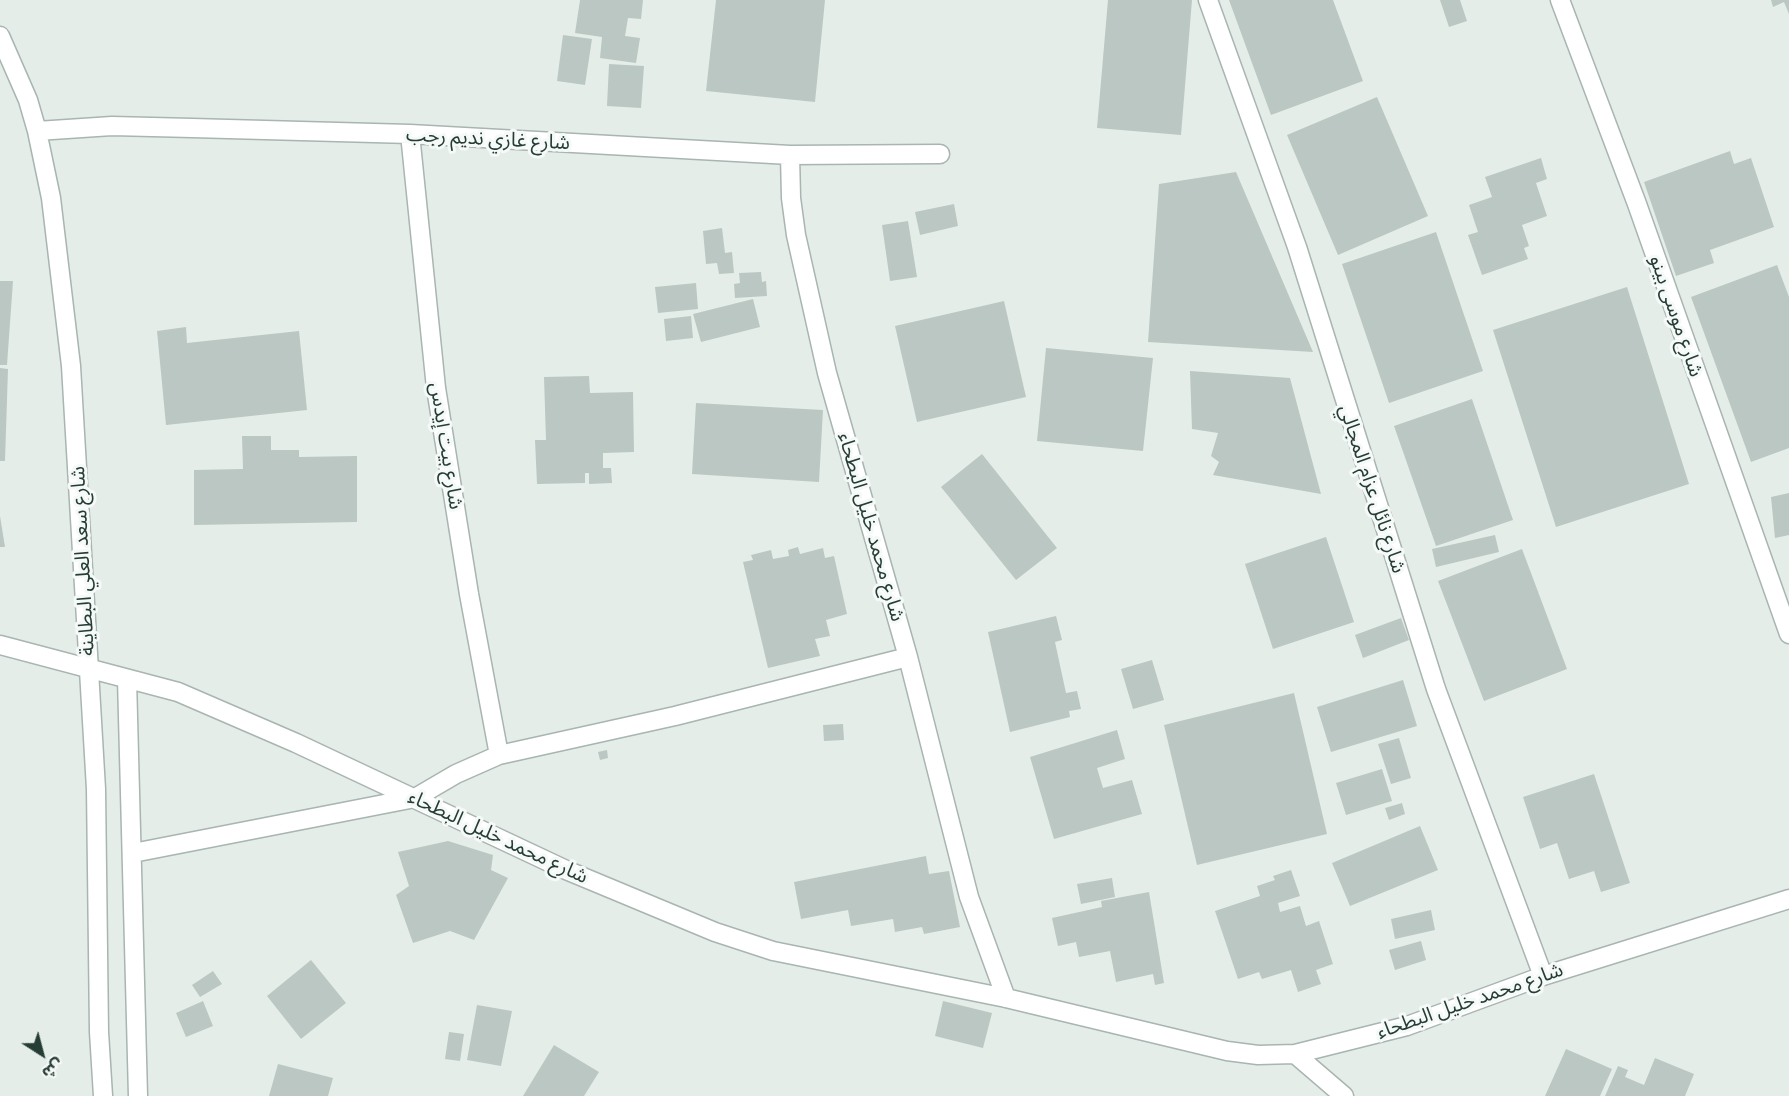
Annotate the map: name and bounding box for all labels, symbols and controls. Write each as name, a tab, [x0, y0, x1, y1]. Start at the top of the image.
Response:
street label: شارع غازي نديم رجب	[405, 123, 571, 155]
street label: شارع موسى بينو	[1644, 252, 1708, 380]
street label: شارع بيت إيدس	[424, 381, 468, 511]
street label: شارع نائل عزام المجالي	[1333, 402, 1411, 576]
street label: شارع محمد خليل البطحاء	[833, 430, 909, 624]
street label: شارع سعد العلي البطاينة	[66, 466, 100, 656]
street label: شارع محمد خليل البطحاء	[404, 785, 592, 889]
street label: شارع محمد خليل البطحاء	[1374, 958, 1566, 1044]
north arrow	[12, 1024, 72, 1084]
text: ش	[38, 1055, 67, 1083]

